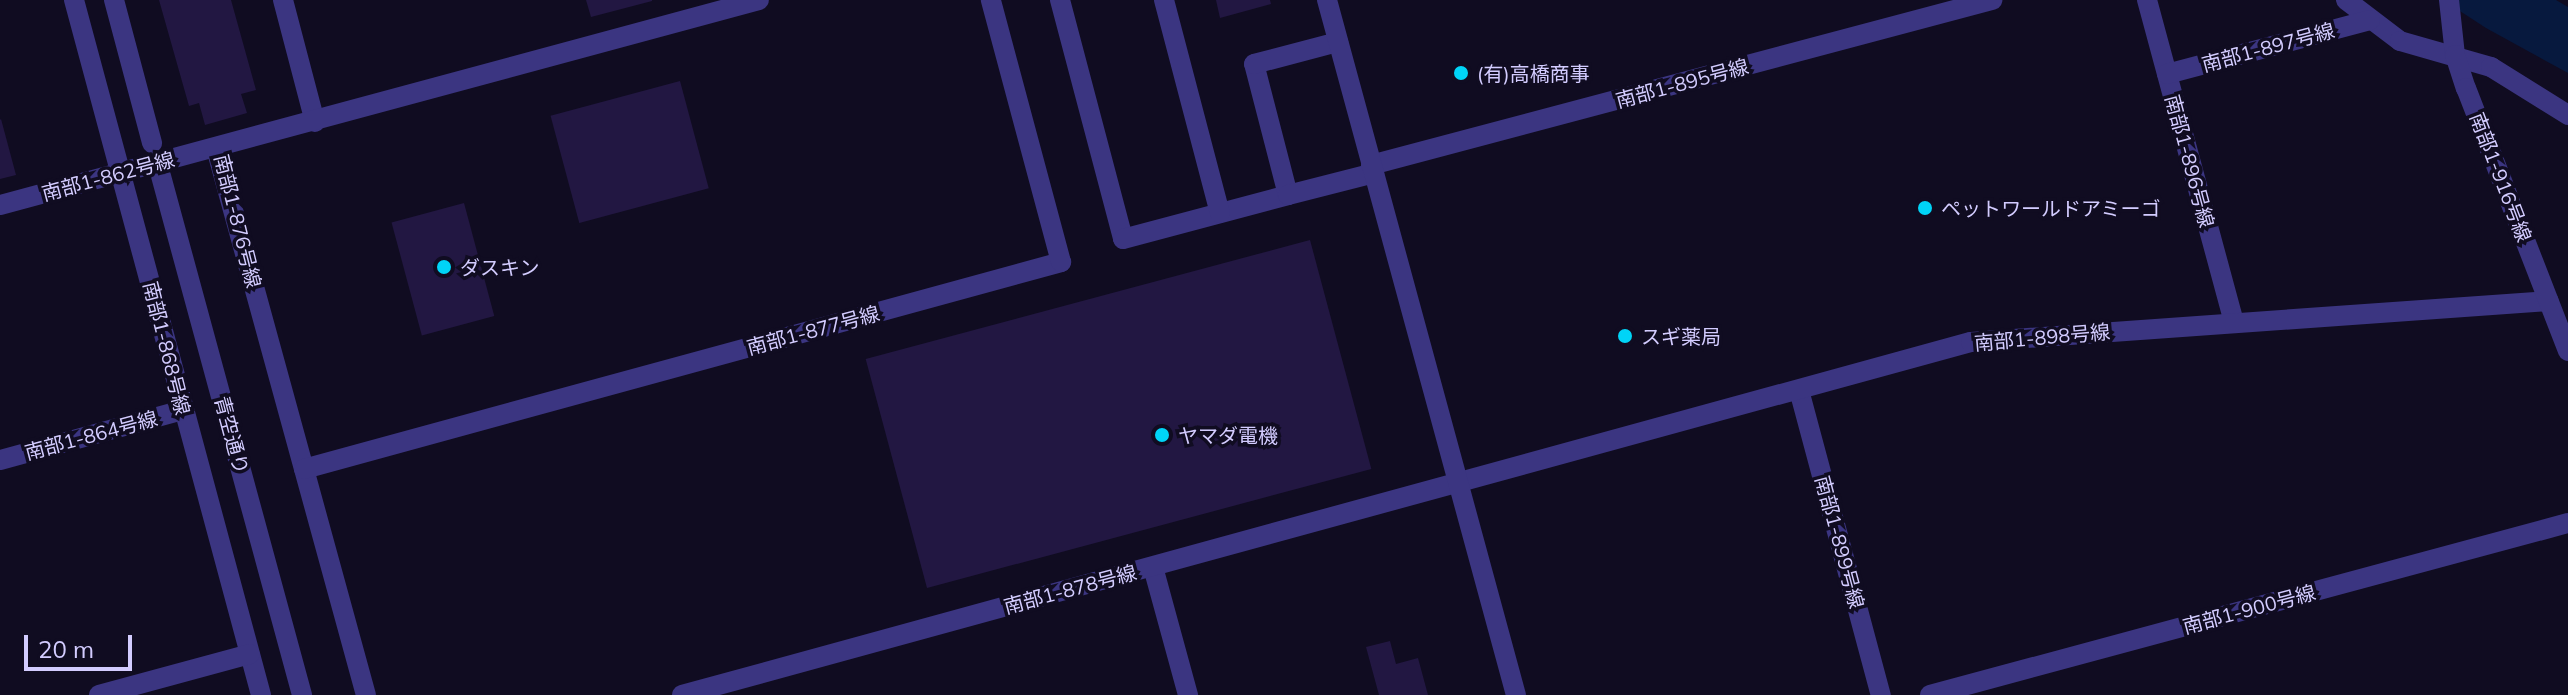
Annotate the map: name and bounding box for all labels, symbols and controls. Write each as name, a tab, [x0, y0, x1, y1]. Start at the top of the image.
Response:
street label: 南部1-897号線	[2199, 18, 2337, 76]
street label: 南部1-895号線	[1613, 54, 1751, 112]
place label: (有)高橋商事	[1477, 61, 1590, 85]
marker: (有)高橋商事	[1452, 64, 1470, 82]
street label: 南部1-896号線	[2161, 92, 2219, 230]
street label: 南部1-916号線	[2465, 109, 2537, 245]
street label: 南部1-862号線	[39, 147, 177, 205]
street label: 南部1-876号線	[210, 152, 266, 290]
place label: ペットワールドアミーゴ	[1941, 196, 2161, 220]
marker: ペットワールドアミーゴ	[1916, 199, 1934, 217]
place label: ダスキン	[460, 255, 540, 279]
marker: ダスキン	[435, 258, 453, 276]
street label: 南部1-868号線	[139, 279, 195, 417]
street label: 南部1-877号線	[744, 301, 882, 359]
street label: 南部1-898号線	[1973, 319, 2111, 355]
place label: スギ薬局	[1641, 324, 1721, 348]
marker: スギ薬局	[1616, 327, 1634, 345]
street label: 青空通り	[210, 393, 254, 477]
street label: 南部1-864号線	[22, 406, 160, 464]
place label: ヤマダ電機	[1178, 423, 1278, 447]
marker: ヤマダ電機	[1153, 426, 1171, 444]
street label: 南部1-899号線	[1811, 473, 1869, 611]
street label: 南部1-878号線	[1001, 560, 1139, 618]
street label: 南部1-900号線	[2180, 580, 2318, 638]
scale bar	[28, 619, 136, 669]
text: 20 m	[38, 634, 94, 664]

